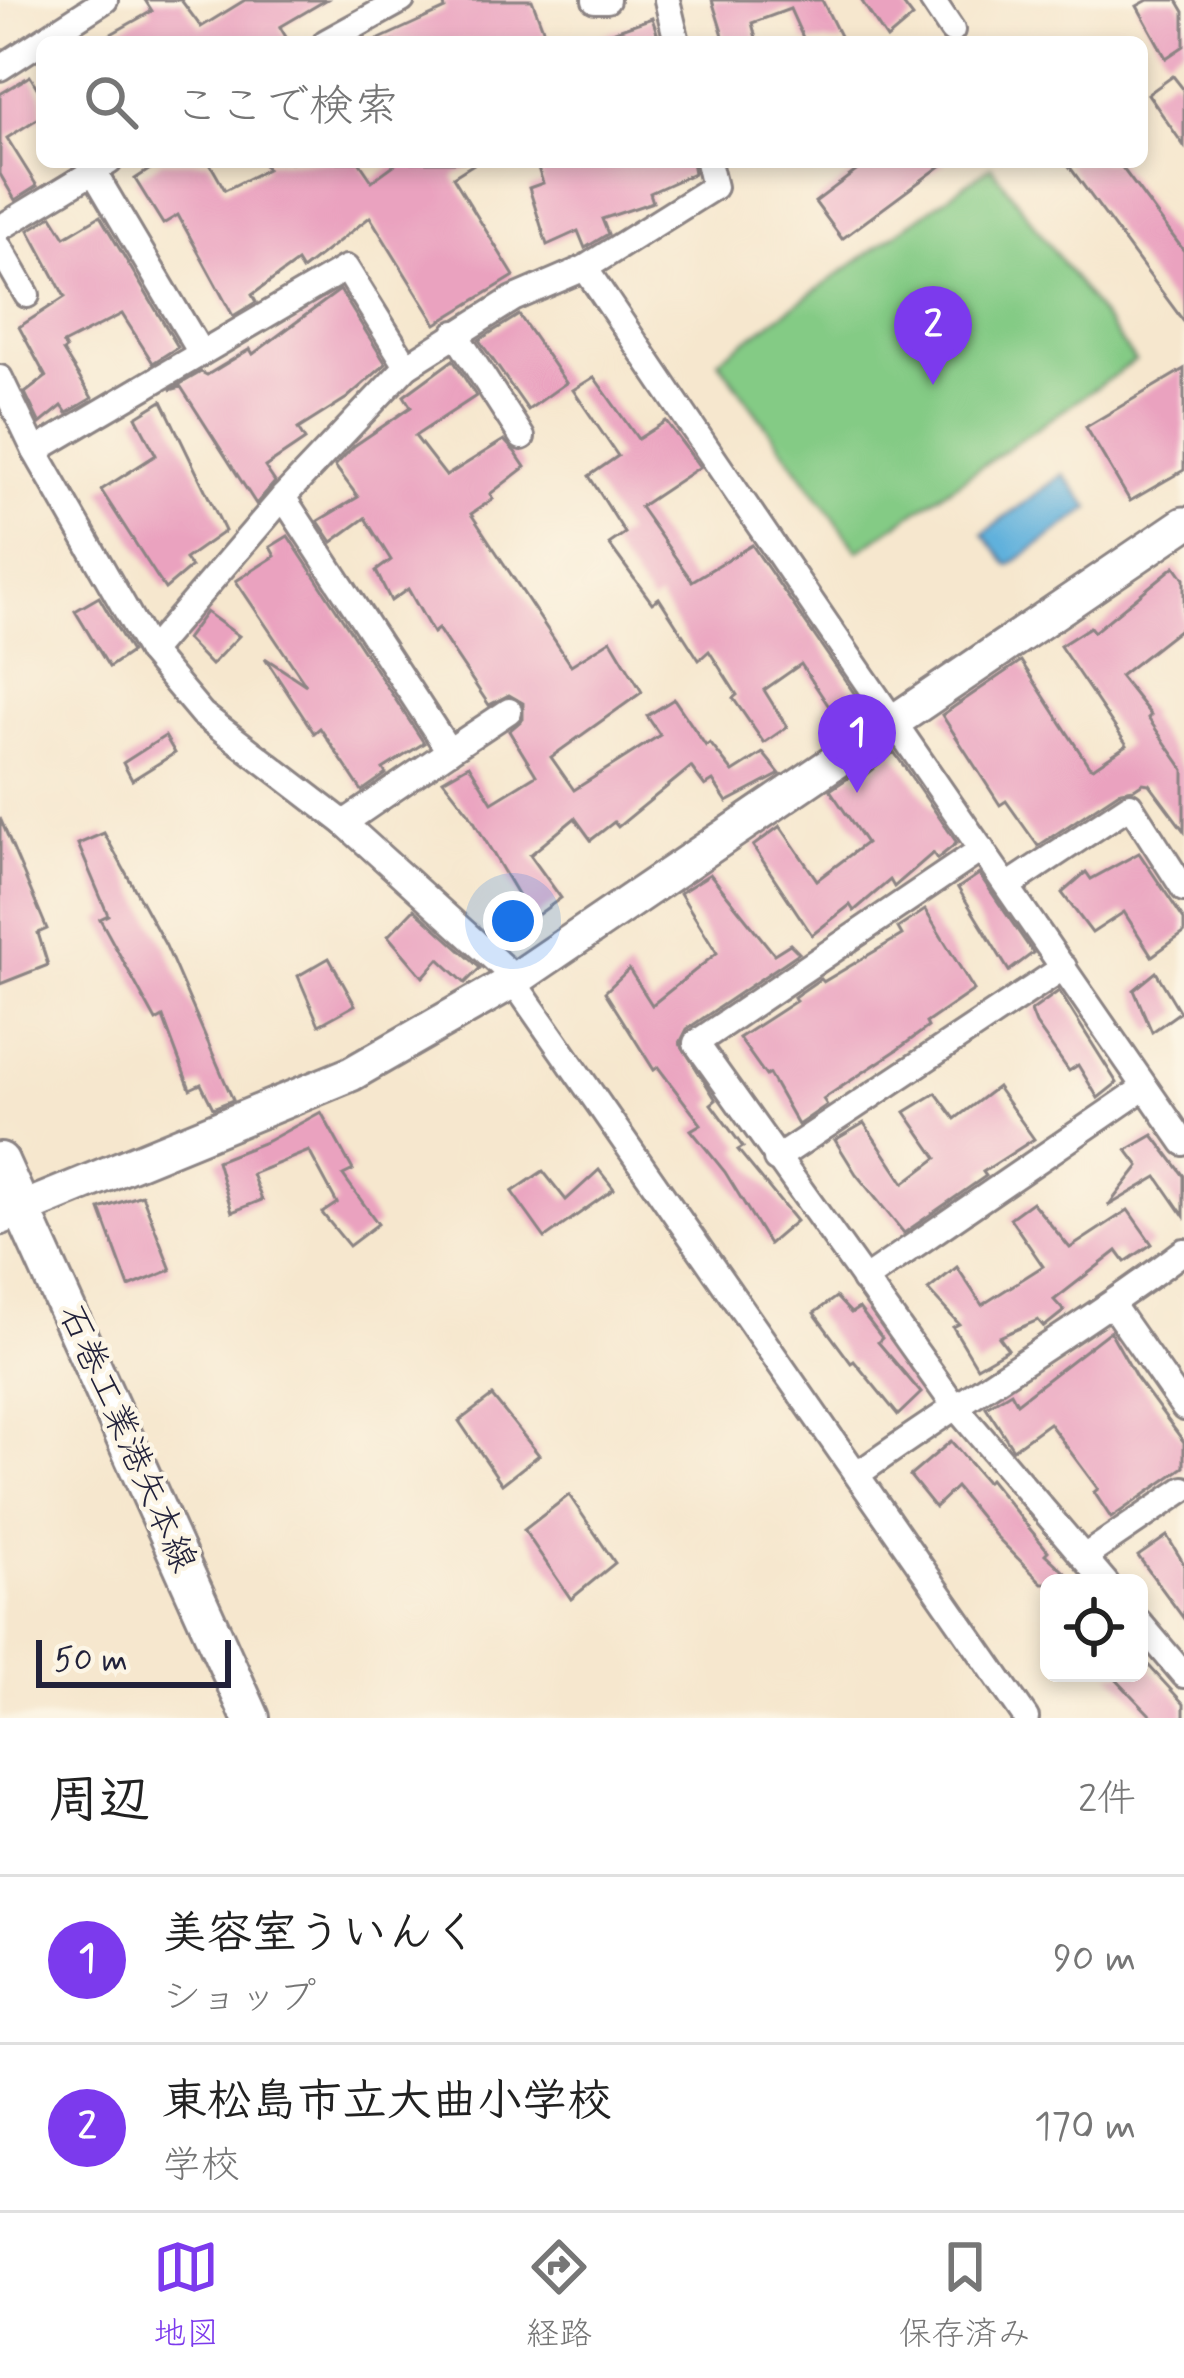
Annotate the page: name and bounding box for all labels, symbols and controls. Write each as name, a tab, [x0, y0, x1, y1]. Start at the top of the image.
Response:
search box	[36, 36, 1148, 168]
icon: search	[78, 69, 144, 135]
text: ここで検索	[174, 78, 399, 137]
pin: 2	[894, 286, 972, 385]
pin: 1	[818, 694, 896, 793]
your location	[483, 891, 543, 951]
street label: 石巻工業港矢本線	[46, 1298, 206, 1580]
map controls	[1040, 1574, 1148, 1682]
button: locate	[1040, 1574, 1148, 1682]
scale bar	[36, 1634, 231, 1687]
text: 50 m	[54, 1639, 128, 1683]
text: 周辺	[48, 1769, 150, 1835]
text: 2件	[1078, 1775, 1136, 1826]
text: 美容室ういんく	[162, 1905, 478, 1964]
text: 1	[78, 1934, 96, 1985]
text: 90 m	[1053, 1934, 1136, 1985]
text: ショップ	[162, 1973, 316, 2024]
text: 東松島市立大曲小学校	[162, 2073, 612, 2132]
text: 2	[77, 2102, 97, 2153]
text: 170 m	[1034, 2102, 1136, 2153]
text: 学校	[162, 2141, 240, 2192]
tab: 地図	[153, 2234, 219, 2357]
tab: 経路	[526, 2234, 592, 2357]
tab: 保存済み	[899, 2234, 1031, 2357]

